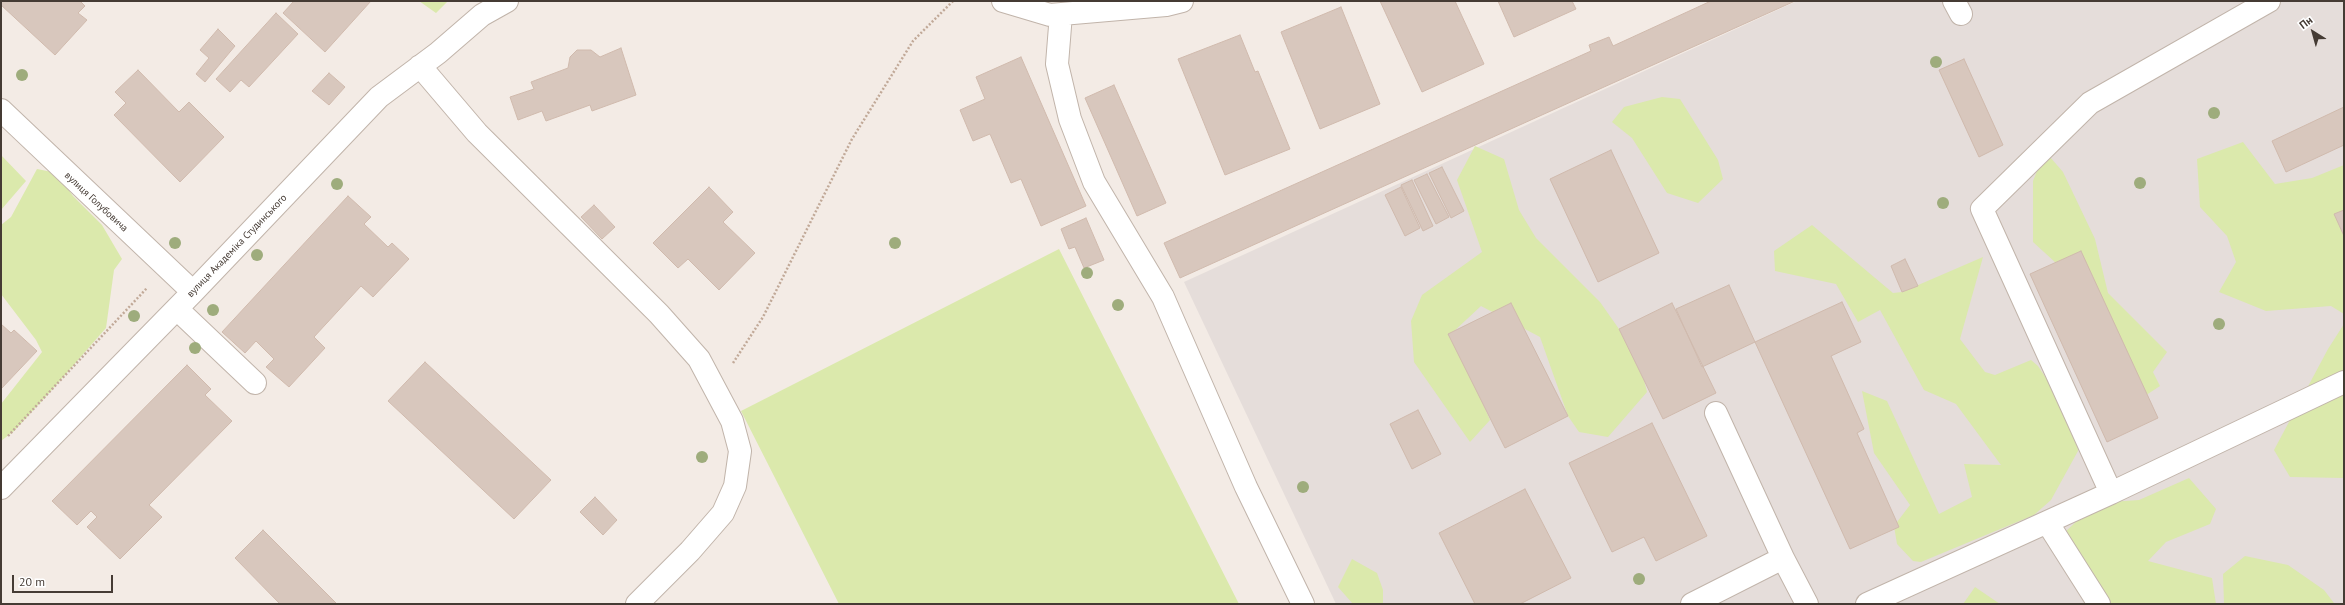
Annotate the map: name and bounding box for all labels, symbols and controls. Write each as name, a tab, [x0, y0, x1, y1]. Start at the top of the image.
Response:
north arrow	[2293, 12, 2333, 52]
text: Пн	[2296, 13, 2315, 32]
street label: вулиця Голубовича	[62, 170, 130, 234]
street label: вулиця Академіка Студинського	[185, 192, 289, 300]
scale bar	[14, 567, 115, 593]
text: 20 m	[19, 574, 45, 589]

